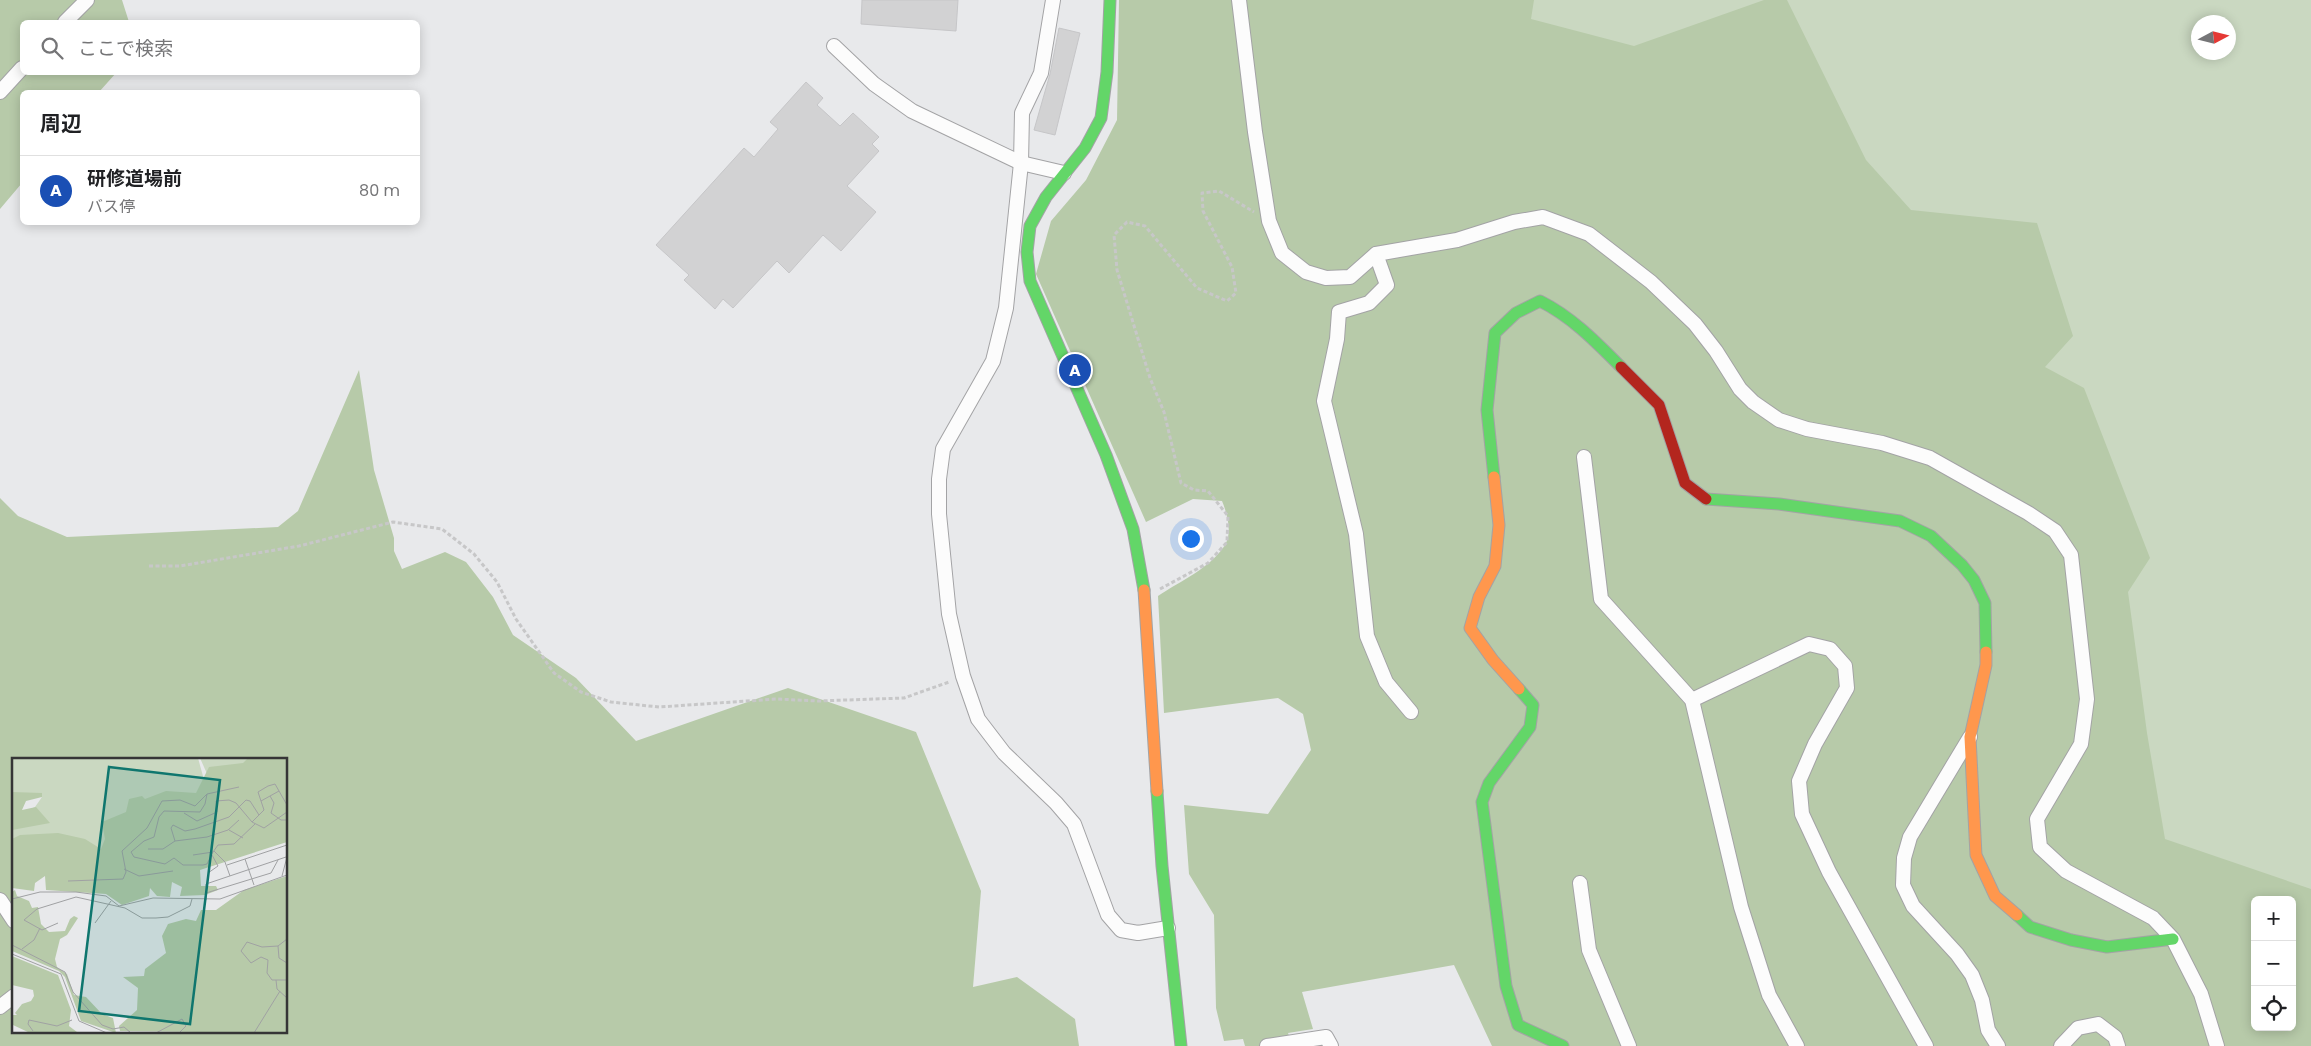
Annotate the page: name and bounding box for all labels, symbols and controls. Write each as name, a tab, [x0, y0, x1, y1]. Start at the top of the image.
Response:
north arrow	[2191, 15, 2236, 60]
search box	[20, 20, 420, 75]
icon: search	[38, 34, 66, 62]
text: ここで検索	[78, 35, 173, 62]
text: 周辺	[40, 109, 82, 138]
text: 研修道場前	[87, 165, 182, 192]
text: A	[50, 179, 62, 202]
text: 80 m	[359, 179, 400, 202]
text: バス停	[87, 195, 135, 218]
pin: A	[1059, 351, 1091, 389]
your location	[1178, 526, 1204, 552]
inset map	[12, 758, 288, 1034]
map controls	[2251, 896, 2296, 1031]
button: +	[2251, 896, 2296, 941]
button: −	[2251, 941, 2296, 986]
button: locate	[2251, 986, 2296, 1031]

